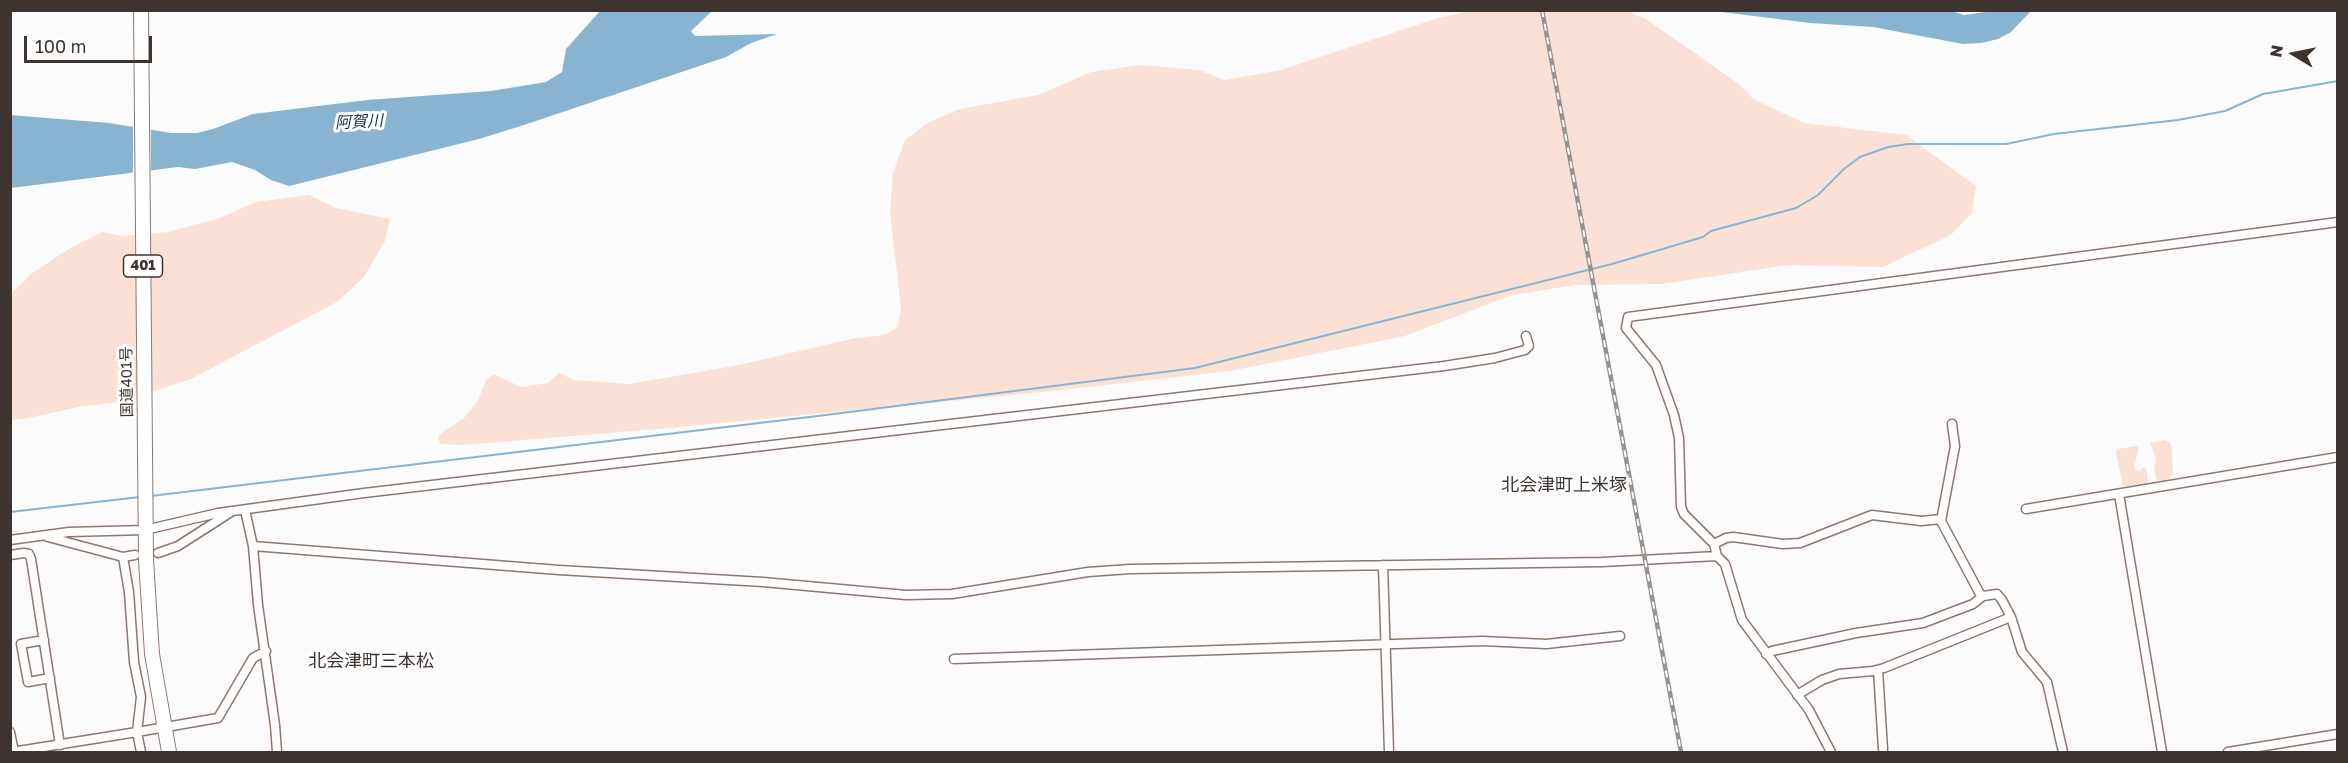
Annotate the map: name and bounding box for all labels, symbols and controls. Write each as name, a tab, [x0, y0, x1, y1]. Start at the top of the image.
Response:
scale bar	[27, 24, 154, 62]
north arrow	[2264, 24, 2324, 84]
text: 100 m	[35, 35, 86, 57]
text: N	[2265, 43, 2287, 59]
water label: 阿賀川	[335, 111, 383, 133]
road number: 401	[124, 255, 162, 277]
street label: 国道401号	[117, 346, 137, 418]
district label: 北会津町上米塚	[1501, 474, 1627, 496]
district label: 北会津町三本松	[308, 650, 434, 672]

